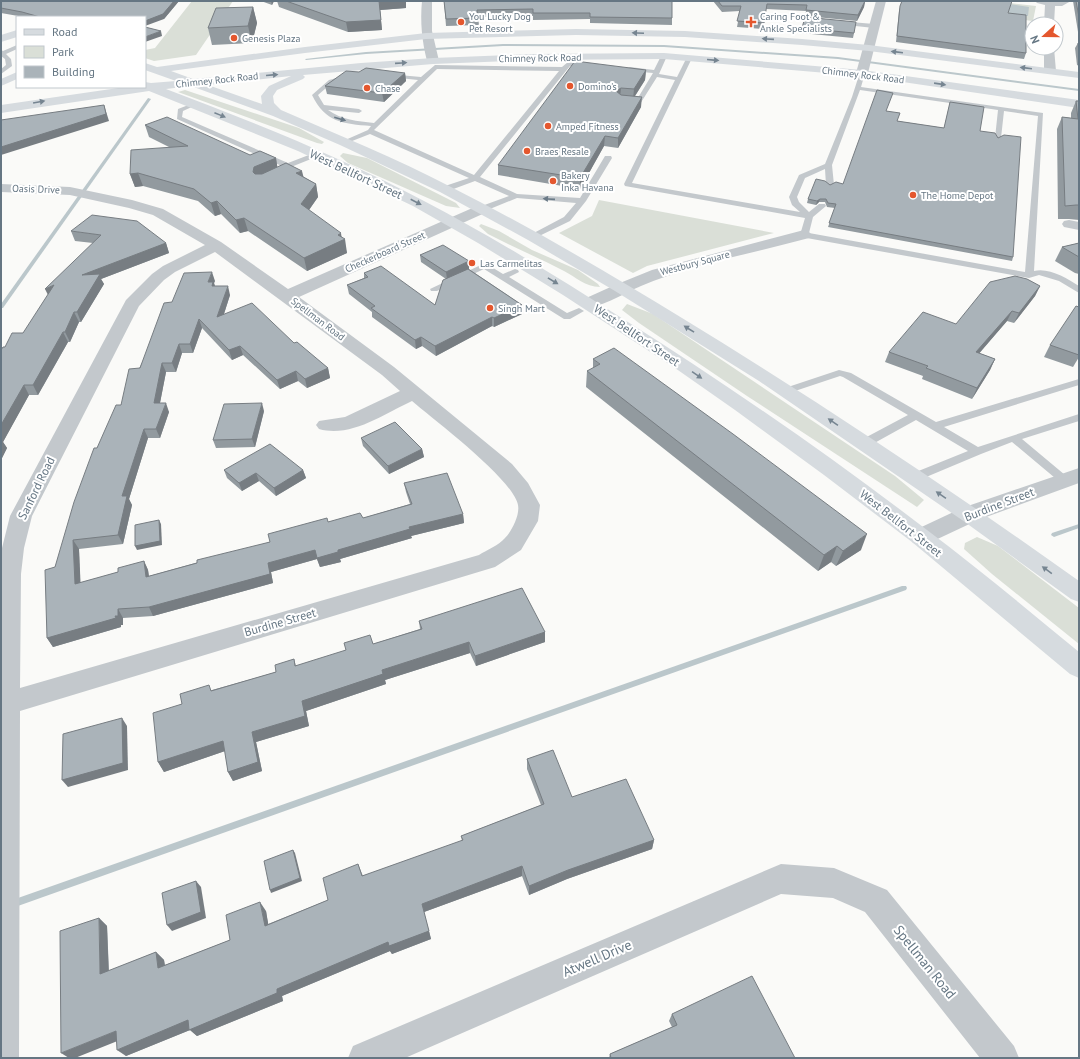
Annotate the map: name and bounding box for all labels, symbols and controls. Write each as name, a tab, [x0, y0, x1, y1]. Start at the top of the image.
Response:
place label: You Lucky Dog Pet Resort	[469, 10, 531, 35]
place label: Caring Foot & Ankle Specialists	[760, 10, 832, 35]
legend	[16, 16, 146, 88]
marker: Caring Foot & Ankle Specialists	[745, 16, 757, 28]
north arrow	[1024, 16, 1064, 56]
marker: You Lucky Dog Pet Resort	[456, 17, 466, 27]
text: Road	[52, 24, 77, 39]
one-way arrow	[632, 29, 644, 36]
place label: Genesis Plaza	[242, 32, 300, 45]
marker: Genesis Plaza	[229, 33, 239, 43]
text: N	[1027, 34, 1042, 45]
one-way arrow	[762, 36, 774, 43]
text: Park	[52, 44, 74, 59]
one-way arrow	[891, 49, 904, 55]
street label: Chimney Rock Road	[498, 51, 582, 65]
one-way arrow	[707, 57, 719, 63]
one-way arrow	[395, 60, 407, 67]
street label: Chimney Rock Road	[821, 63, 905, 87]
text: Building	[52, 64, 95, 79]
one-way arrow	[1020, 65, 1032, 71]
street label: Chimney Rock Road	[175, 69, 259, 91]
one-way arrow	[266, 71, 278, 78]
place label: Domino's	[578, 80, 617, 93]
marker: Domino's	[565, 81, 575, 91]
one-way arrow	[934, 81, 946, 87]
place label: Chase	[375, 82, 400, 95]
marker: Chase	[362, 83, 372, 93]
one-way arrow	[33, 99, 46, 105]
one-way arrow	[215, 113, 227, 119]
one-way arrow	[335, 116, 347, 122]
place label: Amped Fitness	[556, 120, 619, 133]
marker: Amped Fitness	[543, 121, 553, 131]
place label: Braes Resale	[535, 145, 589, 158]
street label: West Bellfort Street	[307, 146, 405, 202]
marker: Braes Resale	[522, 146, 532, 156]
place label: Bakery Inka Havana	[561, 169, 614, 194]
marker: Bakery Inka Havana	[548, 176, 558, 186]
street label: Oasis Drive	[12, 182, 60, 196]
place label: The Home Depot	[921, 189, 994, 202]
marker: The Home Depot	[908, 190, 918, 200]
one-way arrow	[543, 195, 555, 202]
one-way arrow	[410, 199, 421, 206]
street label: Checkerboard Street	[343, 228, 428, 276]
street label: Westbury Square	[659, 248, 731, 278]
place label: Las Carmelitas	[480, 257, 542, 270]
marker: Las Carmelitas	[467, 258, 477, 268]
one-way arrow	[547, 277, 559, 284]
street label: Spellman Road	[289, 295, 347, 343]
street label: West Bellfort Street	[591, 301, 683, 369]
place label: Singh Mart	[498, 302, 546, 315]
marker: Singh Mart	[485, 303, 495, 313]
one-way arrow	[683, 326, 695, 333]
one-way arrow	[691, 371, 702, 379]
one-way arrow	[828, 418, 839, 426]
street label: Sanford Road	[14, 454, 58, 522]
street label: Burdine Street	[962, 484, 1036, 524]
street label: West Bellfort Street	[857, 486, 945, 560]
one-way arrow	[936, 491, 947, 499]
one-way arrow	[1042, 566, 1053, 574]
street label: Burdine Street	[242, 605, 318, 639]
street label: Spellman Road	[890, 921, 960, 1003]
street label: Atwell Drive	[560, 935, 634, 981]

